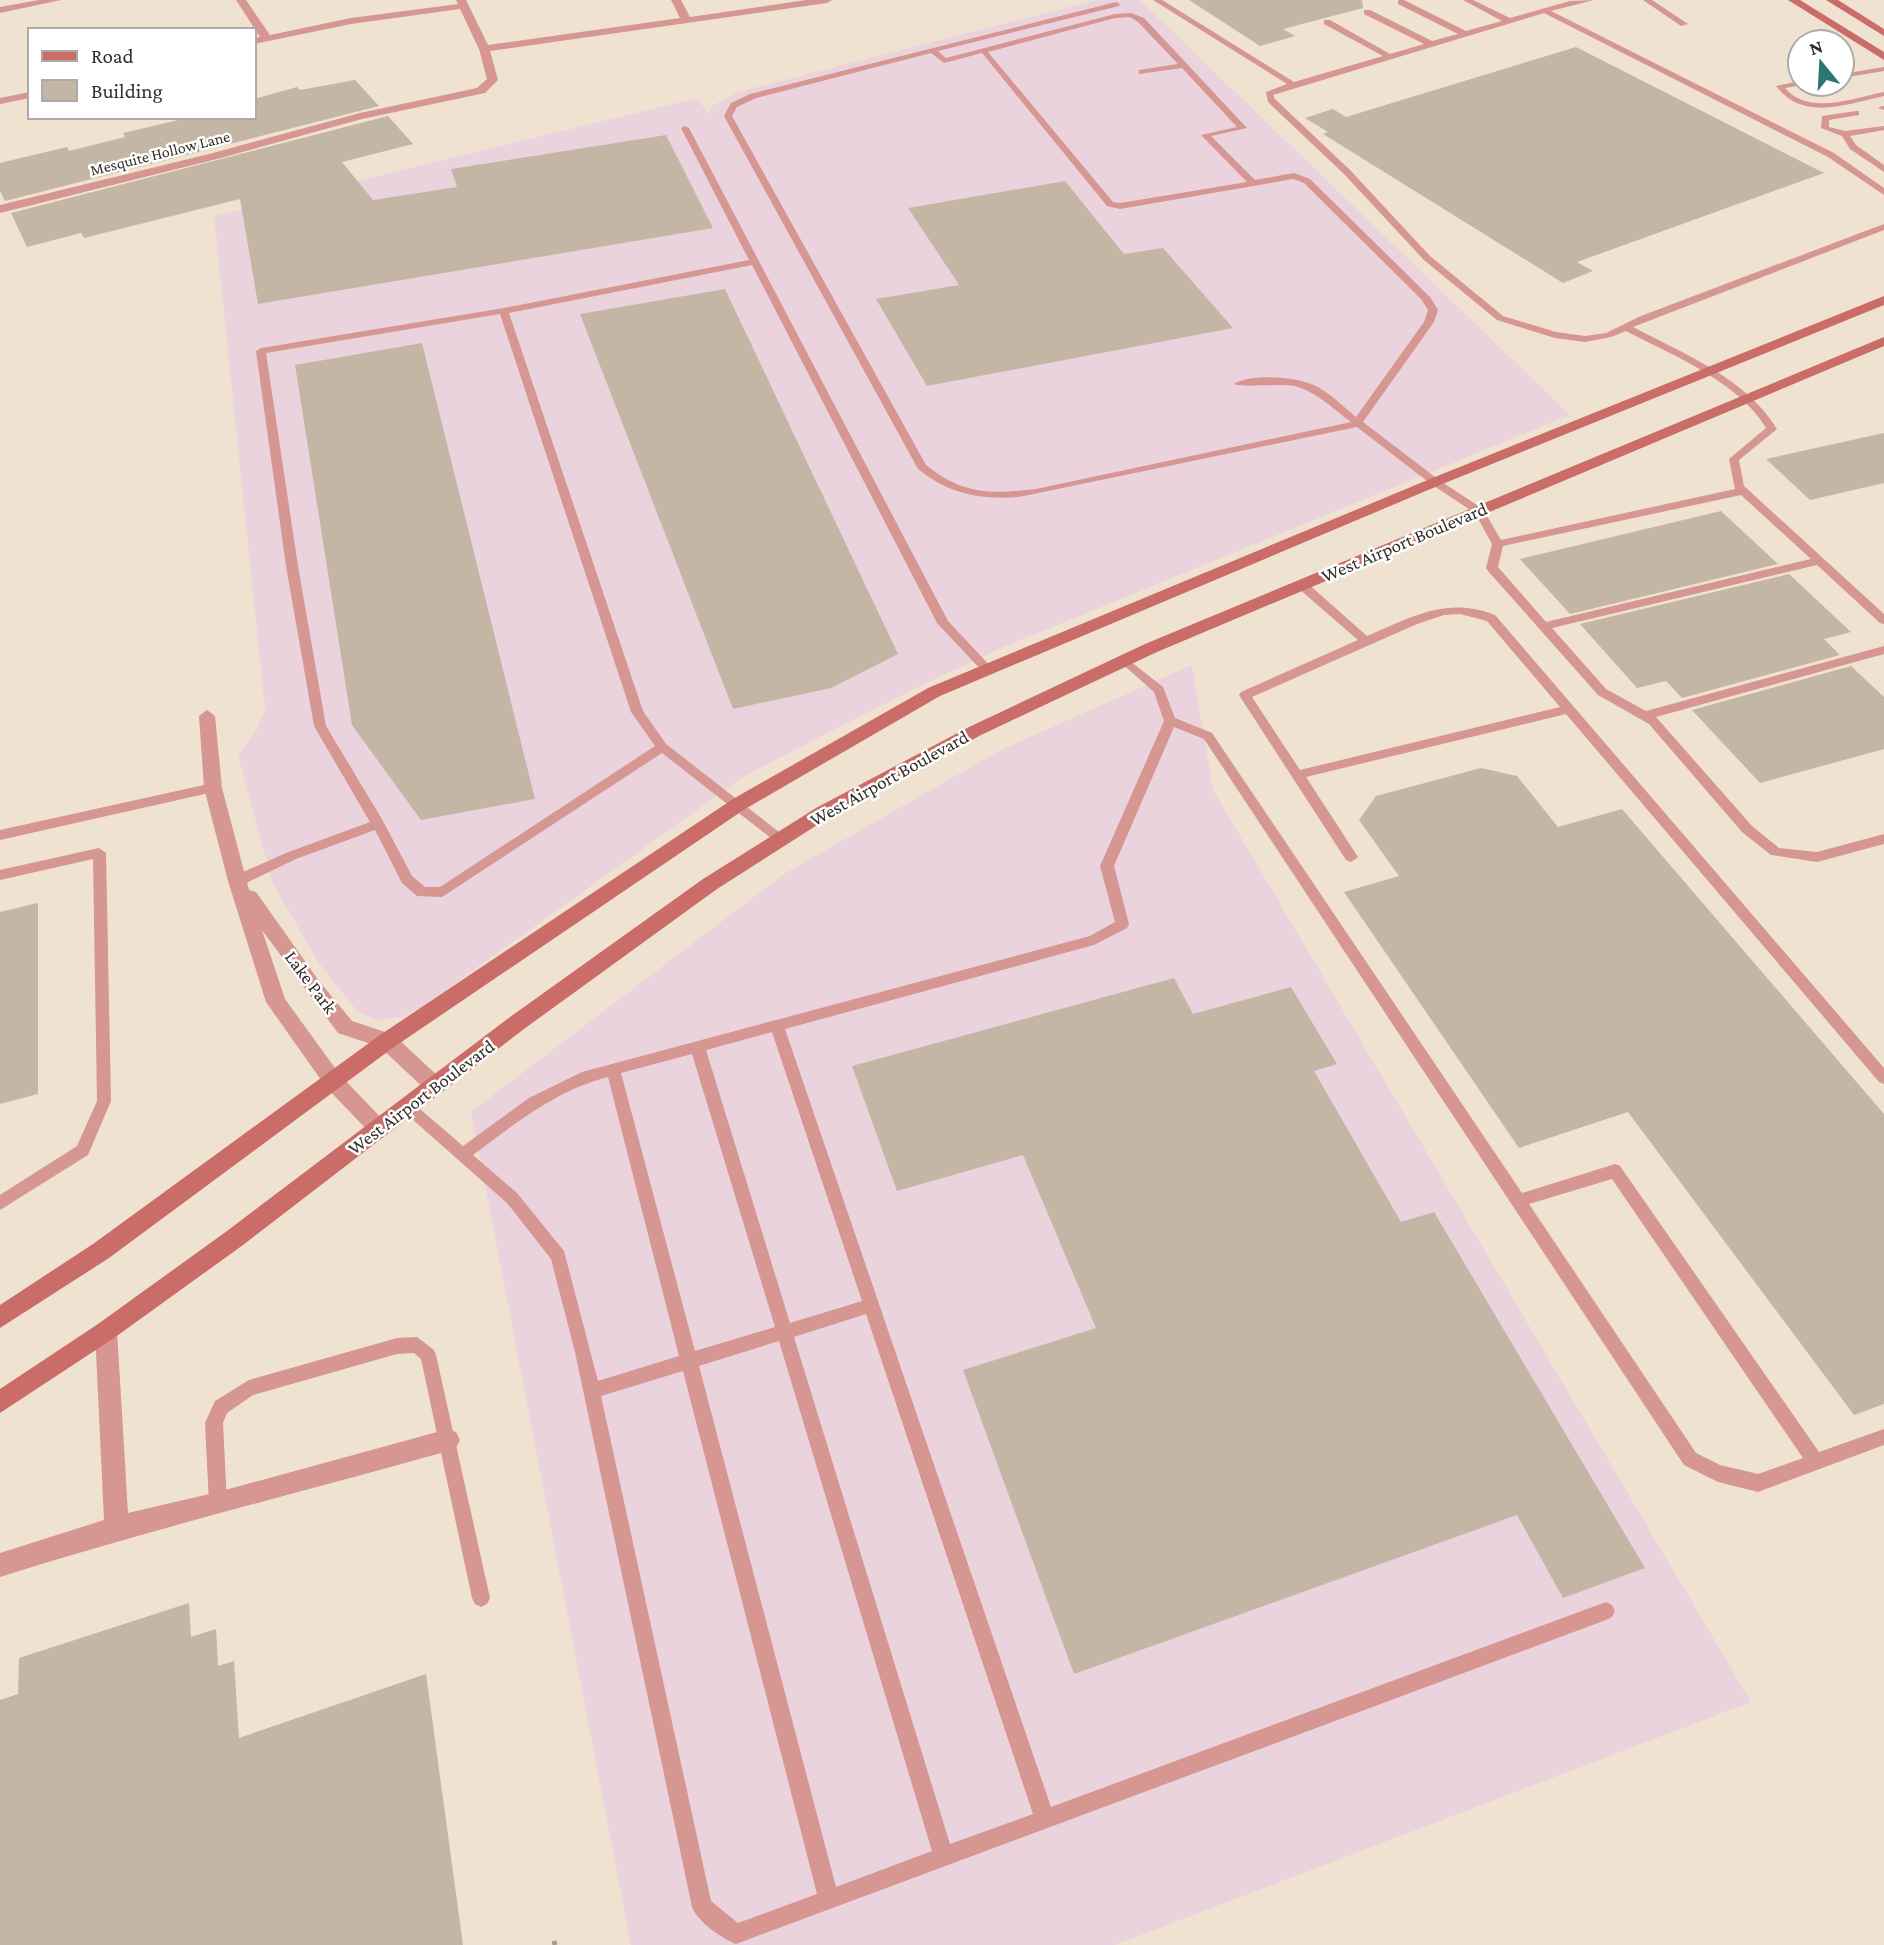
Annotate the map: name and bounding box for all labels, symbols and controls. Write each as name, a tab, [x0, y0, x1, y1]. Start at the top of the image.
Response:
legend	[28, 28, 256, 119]
north arrow	[1786, 28, 1856, 98]
text: N	[1806, 35, 1825, 59]
text: Road	[91, 44, 134, 68]
text: Building	[91, 79, 163, 103]
street label: Mesquite Hollow Lane	[88, 127, 232, 180]
street label: West Airport Boulevard	[1318, 498, 1490, 586]
street label: West Airport Boulevard	[806, 726, 972, 830]
street label: Lake Park	[281, 947, 342, 1018]
street label: West Airport Boulevard	[344, 1035, 498, 1159]

